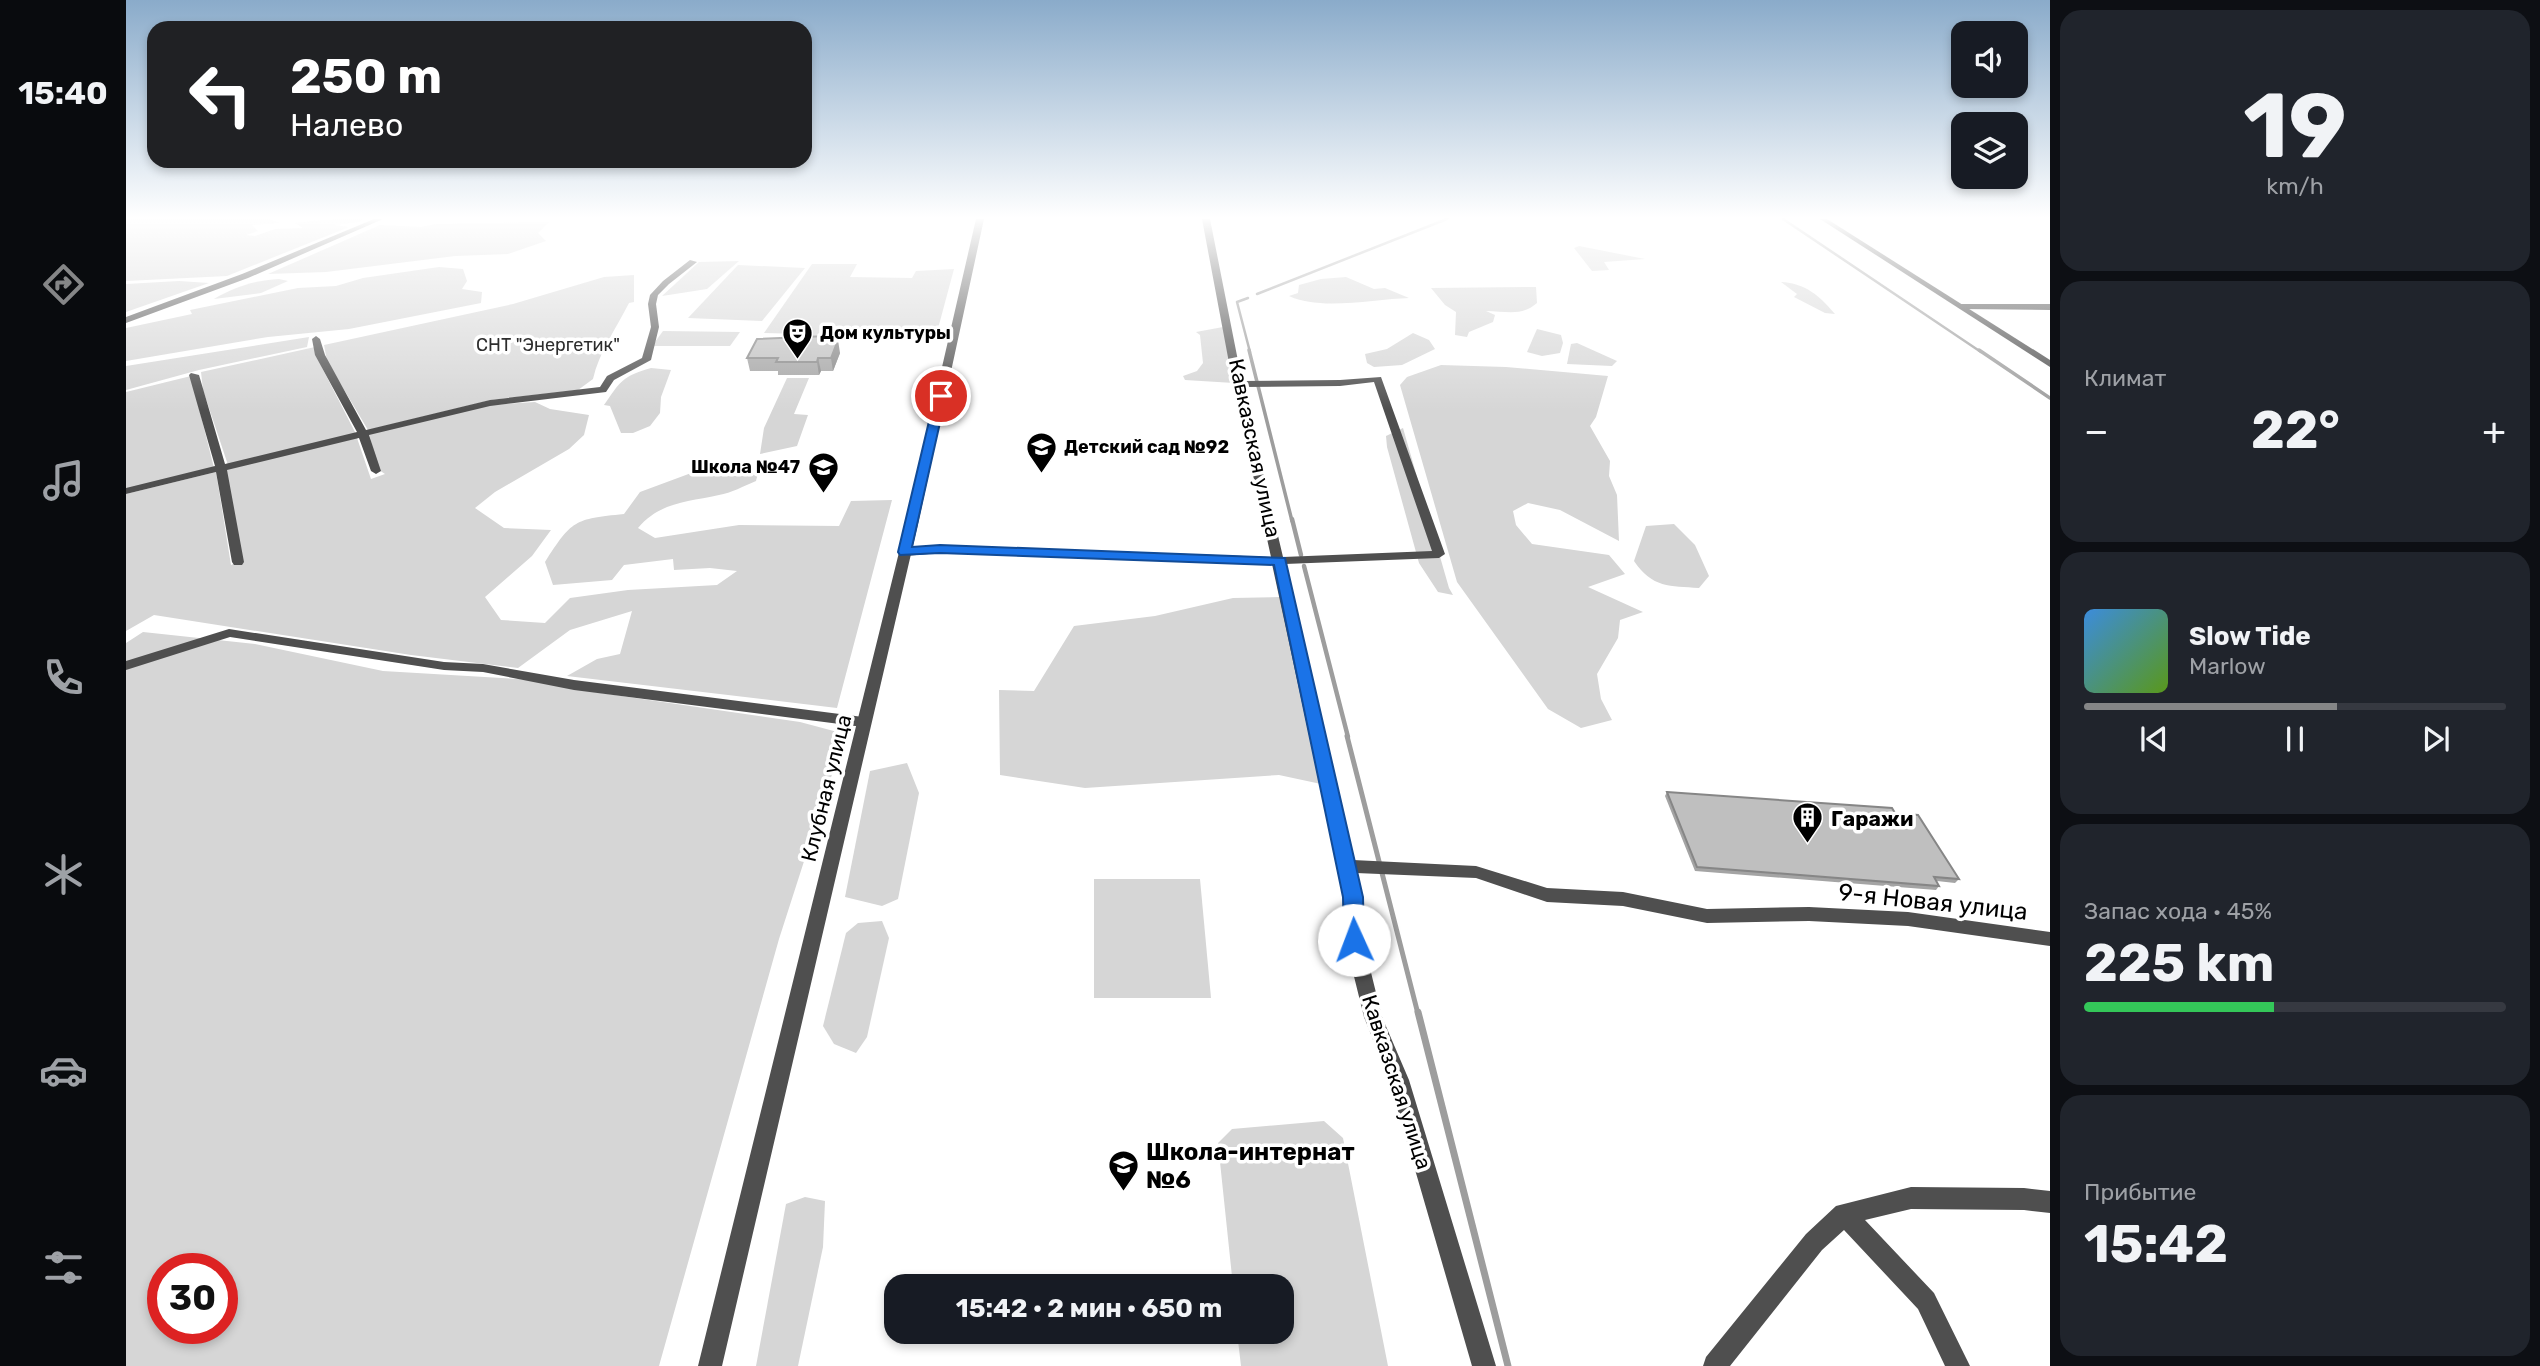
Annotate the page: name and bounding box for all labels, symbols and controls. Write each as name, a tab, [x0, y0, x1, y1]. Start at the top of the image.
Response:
map controls	[1951, 21, 2028, 189]
button: sound	[1951, 21, 2028, 98]
text: 250 m	[290, 47, 442, 105]
icon: left	[175, 49, 266, 140]
text: 19	[2243, 72, 2347, 180]
text: 15:40	[18, 74, 108, 112]
text: Налево	[290, 106, 403, 144]
button: layers	[1951, 112, 2028, 189]
text: km/h	[2266, 172, 2324, 200]
icon: directions	[39, 260, 88, 309]
theatre icon: Дом культуры	[780, 316, 814, 360]
place label: Дом культуры	[820, 322, 951, 344]
park label: СНТ "Энергетик"	[476, 334, 620, 356]
street label: Кавказская улица	[1224, 356, 1286, 540]
text: Климат	[2084, 364, 2166, 392]
pin	[911, 366, 971, 426]
icon: arrive	[922, 377, 960, 415]
text: 22°	[2251, 399, 2340, 461]
text: −	[2084, 408, 2109, 454]
text: +	[2482, 408, 2506, 454]
school or university icon: Детский сад №92	[1024, 430, 1058, 474]
place label: Детский сад №92	[1064, 436, 1229, 458]
school or university icon: Школа №47	[806, 450, 840, 494]
icon: music	[39, 456, 88, 505]
place label: Школа №47	[691, 456, 800, 478]
text: Slow Tide	[2189, 621, 2311, 652]
text: Marlow	[2189, 652, 2266, 680]
icon: phone	[39, 653, 88, 702]
street label: Клубная улица	[796, 712, 856, 864]
icon: previous	[2135, 720, 2173, 758]
icon: pause	[2276, 720, 2314, 758]
icon: next	[2417, 720, 2455, 758]
building icon: Гаражи	[1791, 801, 1825, 845]
place label: Гаражи	[1831, 806, 1913, 831]
icon: climate	[39, 850, 88, 899]
street label: 9-я Новая улица	[1837, 878, 2029, 926]
text: Запас хода · 45%	[2084, 897, 2272, 925]
position arrow	[1317, 903, 1391, 977]
text: 225 km	[2084, 932, 2274, 994]
street label: Кавказская улица	[1357, 992, 1437, 1172]
icon: car	[39, 1046, 88, 1095]
place label: Школа-интернат №6	[1146, 1138, 1355, 1194]
school or university icon: Школа-интернат №6	[1106, 1149, 1140, 1193]
text: Прибытие	[2084, 1178, 2196, 1206]
text: 15:42	[2084, 1213, 2228, 1275]
icon: filters	[39, 1243, 88, 1292]
speed limit sign: 30	[147, 1253, 238, 1344]
text: 15:42 · 2 мин · 650 m	[956, 1293, 1222, 1324]

